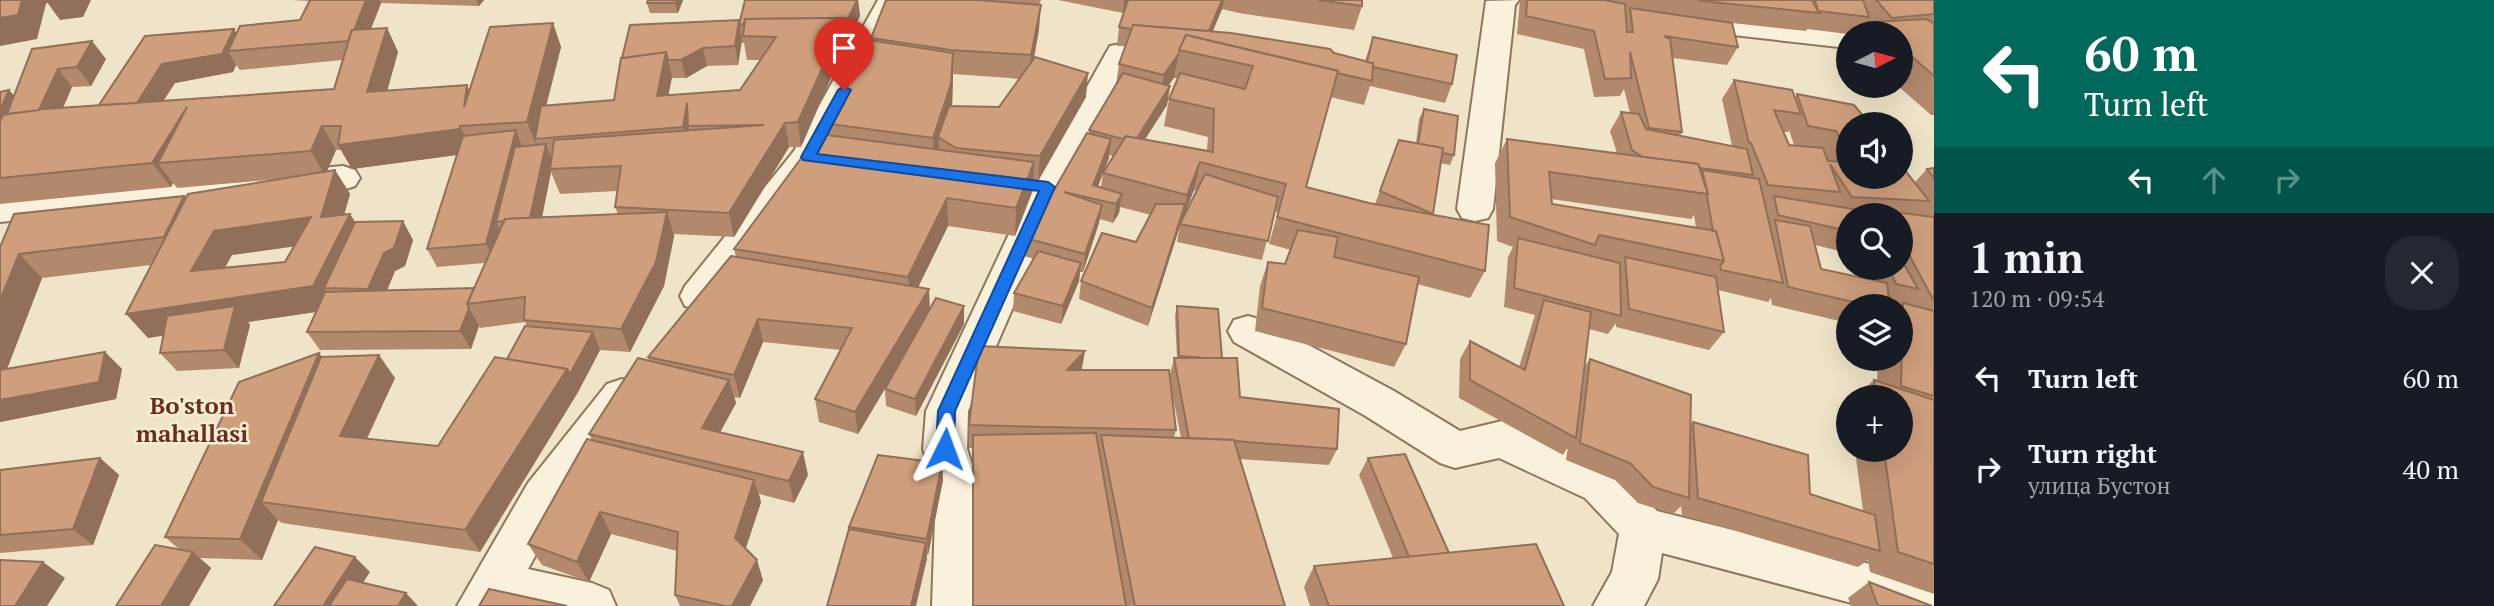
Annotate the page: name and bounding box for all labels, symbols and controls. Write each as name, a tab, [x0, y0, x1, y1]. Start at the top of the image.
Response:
pin	[814, 18, 874, 90]
text: 60 m	[2084, 20, 2198, 85]
north arrow	[1836, 21, 1913, 98]
map controls	[1836, 21, 1913, 462]
icon: left	[1969, 28, 2060, 119]
icon: arrive	[825, 29, 863, 67]
text: Turn left	[2084, 83, 2208, 125]
button: sound	[1836, 112, 1913, 189]
icon: left	[2122, 161, 2160, 199]
icon: ahead	[2195, 161, 2233, 199]
icon: right	[2268, 161, 2306, 199]
button: search	[1836, 203, 1913, 280]
text: 1 min	[1969, 229, 2084, 285]
button: close	[2385, 236, 2459, 310]
text: 120 m · 09:54	[1969, 283, 2104, 314]
button: layers	[1836, 294, 1913, 371]
icon: left	[1969, 359, 2007, 397]
text: Turn left	[2028, 361, 2138, 395]
text: 60 m	[2403, 361, 2459, 395]
button: +	[1836, 385, 1913, 462]
district label: Bo'ston mahallasi	[136, 389, 248, 449]
position arrow	[908, 412, 982, 486]
text: Turn right	[2028, 436, 2157, 470]
icon: right	[1969, 450, 2007, 488]
text: 40 m	[2403, 452, 2459, 486]
text: улица Бустон	[2028, 470, 2171, 501]

